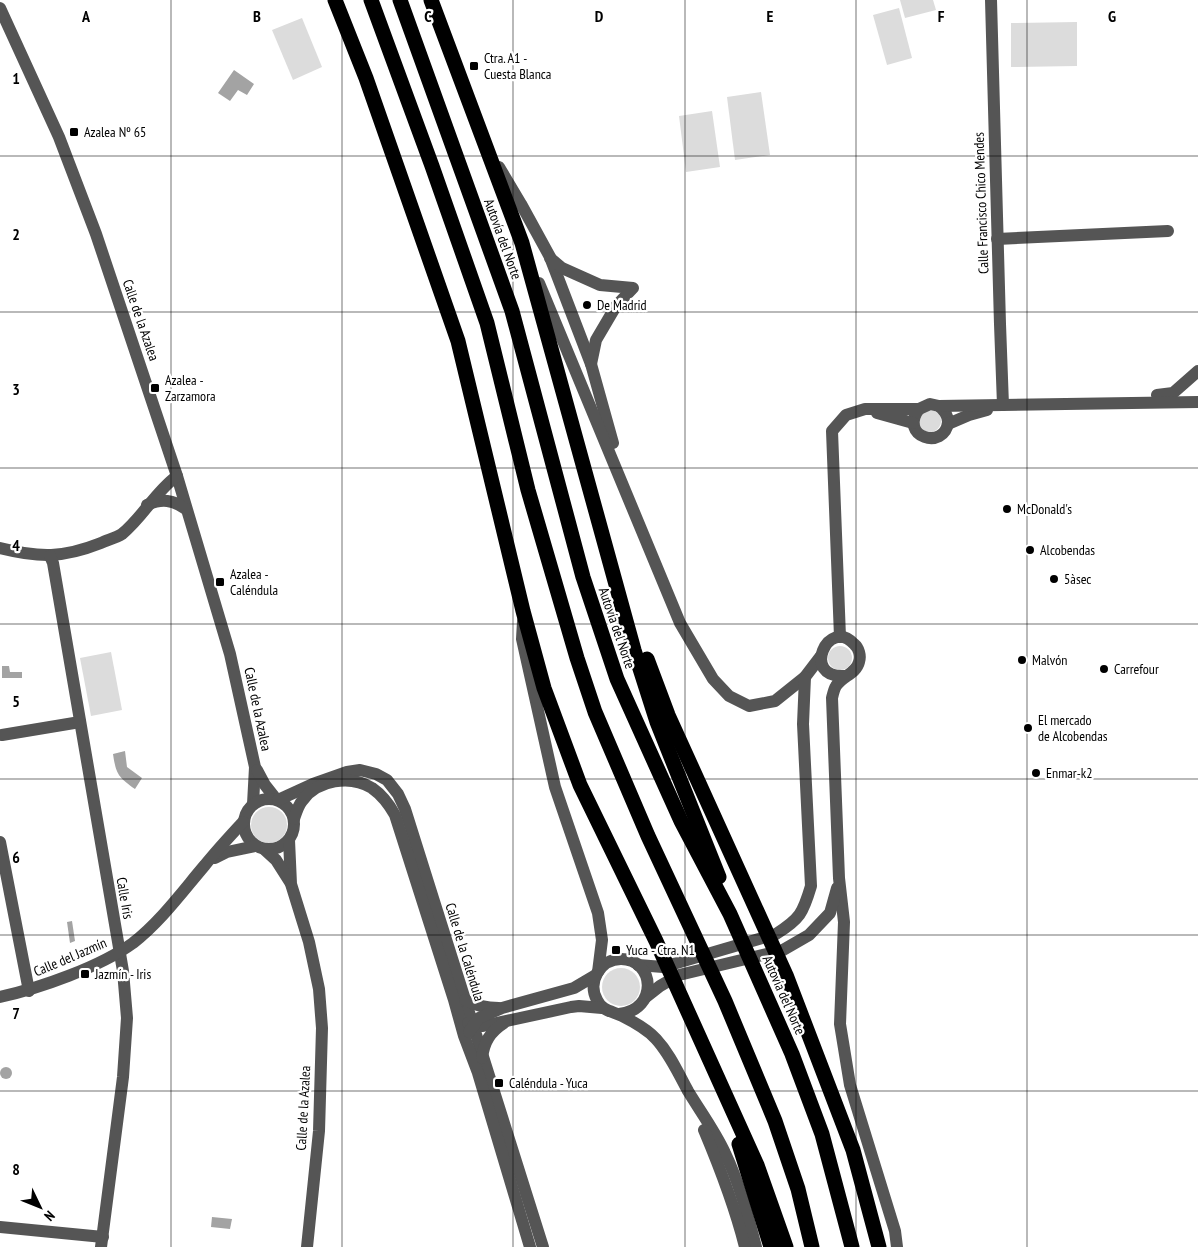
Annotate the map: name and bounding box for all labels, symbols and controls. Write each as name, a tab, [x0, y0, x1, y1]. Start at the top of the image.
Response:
text: A	[81, 6, 91, 26]
text: B	[253, 6, 261, 26]
text: C	[424, 6, 432, 26]
text: D	[595, 6, 604, 26]
text: E	[767, 6, 774, 26]
text: F	[938, 6, 945, 26]
text: G	[1108, 6, 1116, 26]
place label: Ctra. A1 - Cuesta Blanca	[484, 49, 551, 83]
marker: Ctra. A1 - Cuesta Blanca	[468, 60, 480, 72]
text: 1	[12, 68, 20, 88]
place label: Azalea Nº 65	[84, 123, 146, 141]
marker: Azalea Nº 65	[68, 126, 80, 138]
street label: Calle Francisco Chico Mendes	[970, 132, 992, 274]
street label: Autovía del Norte	[480, 196, 526, 282]
text: 2	[12, 224, 20, 244]
street label: Calle de la Azalea	[119, 277, 163, 363]
place label: De Madrid	[597, 296, 647, 314]
marker: De Madrid	[581, 299, 593, 311]
place label: Azalea - Zarzamora	[165, 371, 216, 405]
text: 3	[12, 379, 20, 399]
marker: Azalea - Zarzamora	[149, 382, 161, 394]
place label: McDonald's	[1017, 500, 1072, 518]
marker: McDonald's	[1001, 503, 1013, 515]
text: 4	[12, 535, 20, 555]
place label: Alcobendas	[1040, 541, 1095, 559]
marker: Alcobendas	[1024, 544, 1036, 556]
place label: Azalea - Caléndula	[230, 565, 278, 599]
place label: 5àsec	[1064, 570, 1091, 588]
marker: 5àsec	[1048, 573, 1060, 585]
marker: Azalea - Caléndula	[214, 576, 226, 588]
street label: Autovía del Norte	[595, 585, 639, 671]
place label: Malvón	[1032, 651, 1067, 669]
marker: Malvón	[1016, 654, 1028, 666]
place label: Carrefour	[1114, 660, 1159, 678]
marker: Carrefour	[1098, 663, 1110, 675]
street label: Calle de la Azalea	[240, 666, 276, 752]
text: 5	[12, 691, 20, 711]
place label: El mercado de Alcobendas	[1038, 711, 1108, 745]
marker: El mercado de Alcobendas	[1022, 722, 1034, 734]
place label: Enmar-k2	[1046, 764, 1093, 782]
marker: Enmar-k2	[1030, 767, 1042, 779]
text: 6	[12, 847, 20, 867]
street label: Calle Iris	[112, 876, 138, 920]
street label: Calle de la Caléndula	[442, 901, 488, 1003]
street label: Calle del Jazmín	[31, 934, 109, 980]
place label: Yuca - Ctra. N1	[626, 941, 695, 959]
marker: Yuca - Ctra. N1	[610, 944, 622, 956]
street label: Autovía del Norte	[759, 953, 810, 1038]
place label: Jazmín - Iris	[94, 965, 151, 983]
marker: Jazmín - Iris	[79, 968, 91, 980]
text: 7	[12, 1003, 20, 1023]
street label: Calle de la Azalea	[292, 1065, 314, 1151]
place label: Caléndula - Yuca	[509, 1074, 588, 1092]
marker: Caléndula - Yuca	[493, 1077, 505, 1089]
text: 8	[12, 1159, 20, 1179]
north arrow	[15, 1182, 65, 1232]
text: N	[40, 1207, 59, 1225]

